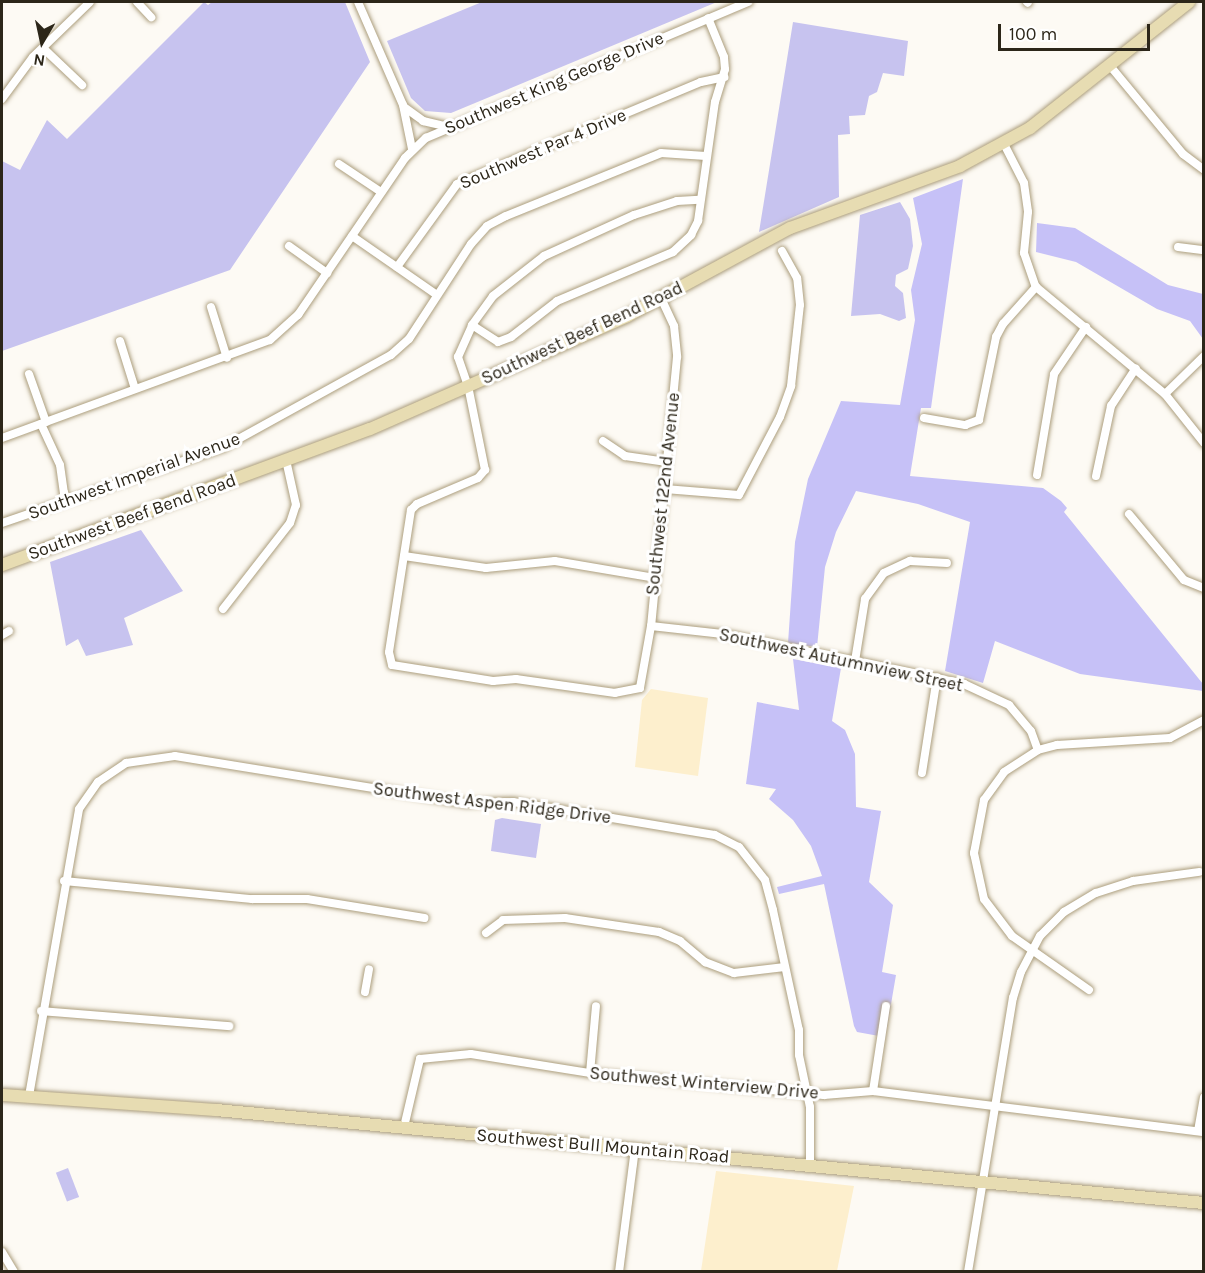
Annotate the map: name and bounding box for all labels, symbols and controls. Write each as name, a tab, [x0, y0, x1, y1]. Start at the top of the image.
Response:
north arrow	[12, 12, 72, 72]
scale bar	[1001, 12, 1152, 50]
text: 100 m	[1009, 23, 1057, 45]
street label: Southwest King George Drive	[441, 27, 667, 139]
text: N	[32, 50, 46, 71]
street label: Southwest Par 4 Drive	[456, 104, 630, 194]
street label: Southwest Beef Bend Road	[478, 277, 686, 389]
street label: Southwest 122nd Avenue	[642, 391, 684, 597]
street label: Southwest Imperial Avenue	[25, 428, 243, 524]
street label: Southwest Beef Bend Road	[25, 469, 239, 565]
street label: Southwest Autumnview Street	[717, 624, 965, 696]
street label: Southwest Aspen Ridge Drive	[372, 778, 612, 828]
street label: Southwest Winterview Drive	[589, 1062, 819, 1104]
street label: Southwest Bull Mountain Road	[476, 1124, 730, 1168]

